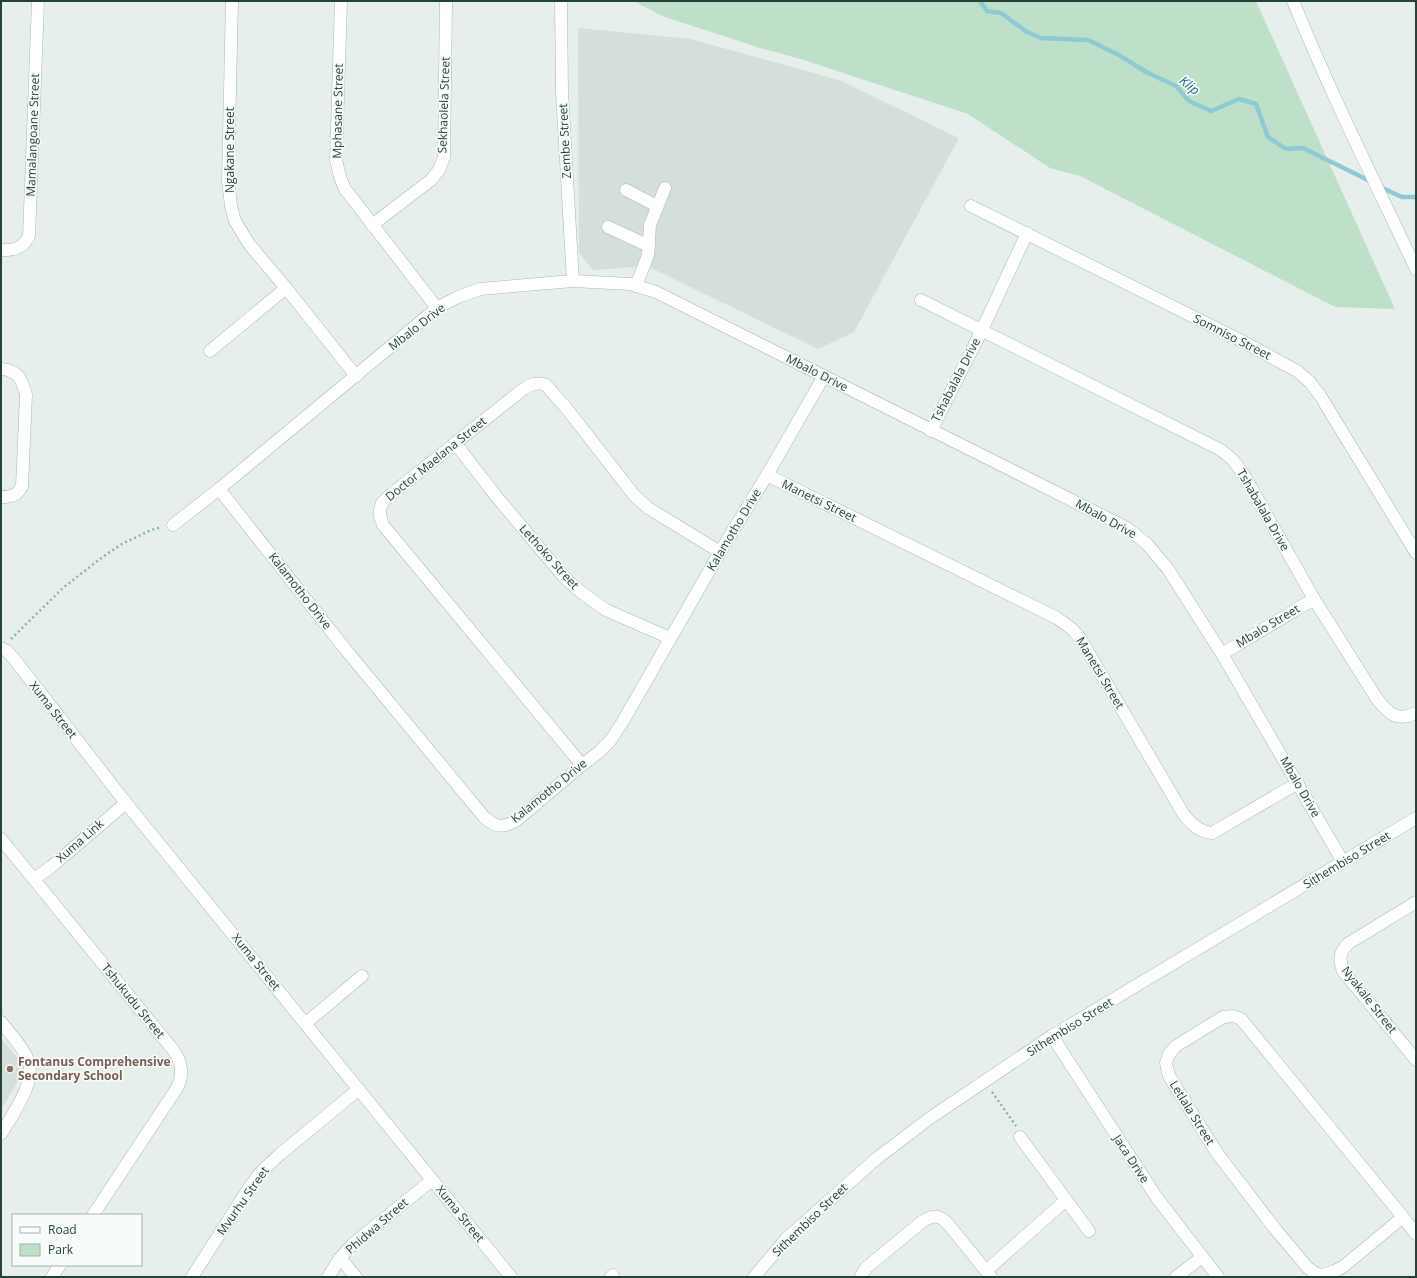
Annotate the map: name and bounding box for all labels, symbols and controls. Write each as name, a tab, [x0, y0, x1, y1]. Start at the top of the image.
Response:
street label: Sekhaolela Street	[433, 56, 454, 154]
street label: Mphasane Street	[328, 63, 347, 159]
water label: Klip	[1176, 71, 1204, 99]
street label: Mamalangoane Street	[22, 73, 43, 197]
street label: Zembe Street	[554, 103, 575, 179]
street label: Ngakane Street	[221, 107, 238, 193]
street label: Mbalo Drive	[385, 299, 449, 354]
street label: Somniso Street	[1191, 310, 1274, 363]
street label: Tshabalala Drive	[927, 335, 984, 425]
street label: Mbalo Drive	[783, 350, 851, 396]
street label: Doctor Maelana Street	[381, 412, 490, 505]
street label: Tshabalala Drive	[1233, 466, 1294, 554]
street label: Manetsi Street	[779, 475, 859, 526]
street label: Kalamotho Drive	[702, 485, 765, 574]
street label: Mbalo Drive	[1073, 495, 1140, 542]
street label: Lethoko Street	[516, 521, 583, 593]
street label: Kalamotho Drive	[265, 549, 336, 633]
street label: Mbalo Street	[1233, 600, 1303, 651]
street label: Manetsi Street	[1072, 634, 1129, 712]
street label: Xuma Street	[26, 677, 81, 742]
street label: Mbalo Drive	[1276, 753, 1325, 820]
street label: Kalamotho Drive	[507, 754, 591, 827]
street label: Xuma Link	[52, 815, 108, 866]
street label: Sithembiso Street	[1300, 827, 1394, 892]
street label: Xuma Street	[228, 930, 285, 994]
street label: Tshukudu Street	[98, 960, 169, 1042]
street label: Nyakale Street	[1338, 963, 1401, 1037]
street label: Sithembiso Street	[1023, 993, 1116, 1060]
place label: Fontanus Comprehensive Secondary School	[18, 1053, 171, 1084]
marker: Fontanus Comprehensive Secondary School	[5, 1064, 15, 1074]
street label: Letlala Street	[1166, 1077, 1219, 1148]
street label: Jaca Drive	[1109, 1130, 1154, 1187]
street label: Mvurhu Street	[213, 1163, 273, 1239]
street label: Sithembiso Street	[768, 1179, 851, 1260]
street label: Xuma Street	[432, 1182, 489, 1246]
street label: Phidwa Street	[342, 1194, 412, 1257]
legend	[12, 1214, 142, 1266]
text: Road	[48, 1221, 77, 1238]
text: Park	[48, 1241, 74, 1258]

